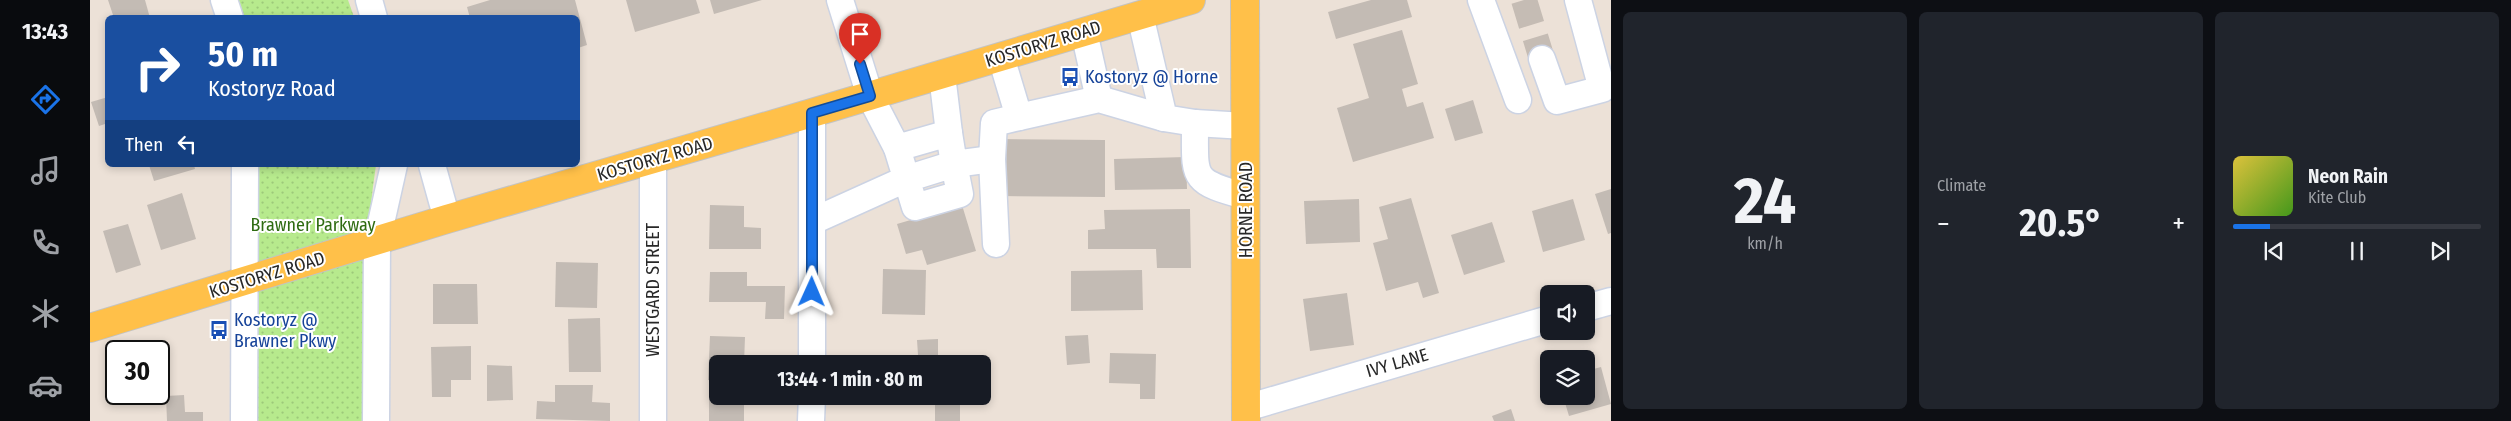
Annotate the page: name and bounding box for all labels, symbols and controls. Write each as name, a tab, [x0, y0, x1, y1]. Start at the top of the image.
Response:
pin	[839, 13, 881, 64]
street label: KOSTORYZ ROAD	[983, 16, 1103, 72]
text: 13:43	[22, 18, 68, 45]
icon: arrive	[846, 20, 874, 48]
text: 50 m	[208, 33, 278, 75]
icon: right	[125, 35, 190, 100]
bus stop icon: Kostoryz @ Horne	[1059, 66, 1081, 88]
place label: Kostoryz @ Horne	[1085, 66, 1218, 88]
text: Kostoryz Road	[208, 75, 336, 102]
icon: directions	[28, 82, 63, 117]
icon: left	[173, 130, 201, 158]
street label: KOSTORYZ ROAD	[594, 132, 716, 186]
text: Then	[125, 133, 163, 156]
icon: music	[28, 153, 63, 188]
street label: HORNE ROAD	[1235, 162, 1257, 258]
text: 24	[1734, 162, 1796, 240]
text: Neon Rain	[2308, 165, 2388, 188]
text: Climate	[1937, 176, 1986, 195]
text: Kite Club	[2308, 188, 2366, 207]
text: 20.5°	[2019, 200, 2103, 246]
text: −	[1937, 207, 1950, 240]
text: +	[2172, 207, 2185, 240]
park label: Brawner Parkway	[250, 214, 376, 236]
street label: WESTGARD STREET	[642, 222, 664, 357]
icon: phone	[28, 225, 63, 260]
text: km/h	[1747, 234, 1783, 253]
icon: previous	[2260, 237, 2288, 265]
icon: pause	[2343, 237, 2371, 265]
icon: next	[2426, 237, 2454, 265]
street label: KOSTORYZ ROAD	[207, 247, 327, 303]
position arrow	[785, 265, 837, 317]
map controls	[1540, 285, 1595, 405]
button: sound	[1540, 285, 1595, 340]
icon: climate	[28, 296, 63, 331]
place label: Kostoryz @ Brawner Pkwy	[234, 309, 336, 352]
bus stop icon: Kostoryz @ Brawner Pkwy	[208, 319, 230, 341]
speed limit sign: 30	[105, 340, 170, 405]
street label: IVY LANE	[1363, 344, 1431, 382]
button: layers	[1540, 350, 1595, 405]
icon: car	[28, 368, 63, 403]
text: 13:44 · 1 min · 80 m	[777, 368, 923, 391]

